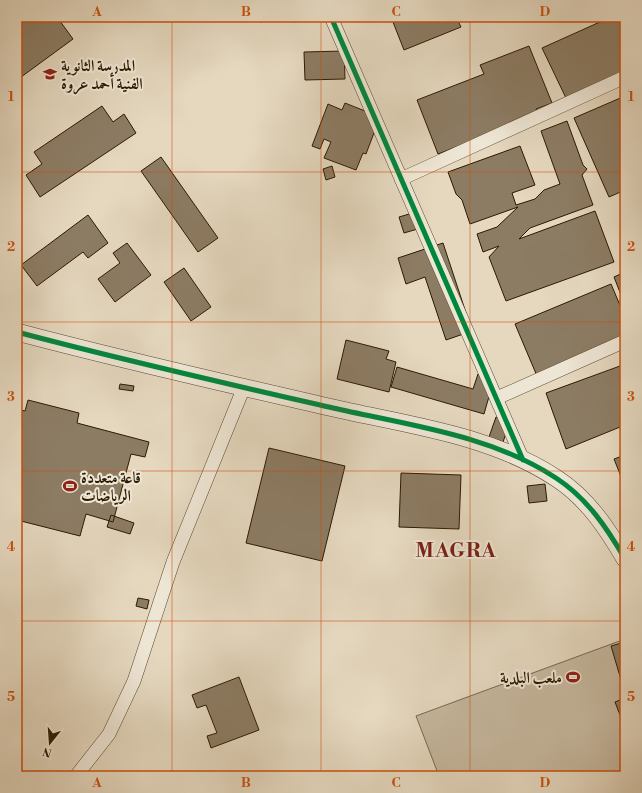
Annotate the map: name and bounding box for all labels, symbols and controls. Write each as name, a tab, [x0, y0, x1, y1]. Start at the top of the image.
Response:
text: A	[91, 4, 102, 20]
text: B	[241, 4, 251, 20]
text: C	[391, 4, 401, 20]
text: D	[540, 4, 550, 20]
place label: المدرسة الثانوية الفنية أحمد عروة	[61, 56, 143, 95]
school or university icon: المدرسة الثانوية الفنية أحمد عروة	[42, 66, 58, 82]
text: 1	[8, 89, 15, 105]
text: 1	[628, 89, 635, 105]
text: 2	[7, 239, 15, 255]
text: 2	[627, 239, 635, 255]
text: 3	[7, 389, 15, 405]
text: 3	[627, 389, 635, 405]
place label: قاعة متعددة الرياضات	[81, 468, 141, 506]
sports icon: قاعة متعددة الرياضات	[62, 478, 78, 494]
text: 4	[7, 539, 16, 555]
district label: MAGRA	[415, 539, 497, 564]
text: 4	[627, 539, 636, 555]
place label: ملعب البلدية	[500, 668, 562, 688]
sports icon: ملعب البلدية	[565, 669, 581, 685]
text: 5	[7, 689, 15, 705]
text: 5	[627, 689, 635, 705]
north arrow	[30, 723, 70, 763]
text: N	[41, 744, 54, 760]
text: A	[91, 775, 102, 791]
text: B	[241, 775, 251, 791]
text: C	[391, 775, 401, 791]
text: D	[540, 775, 550, 791]

